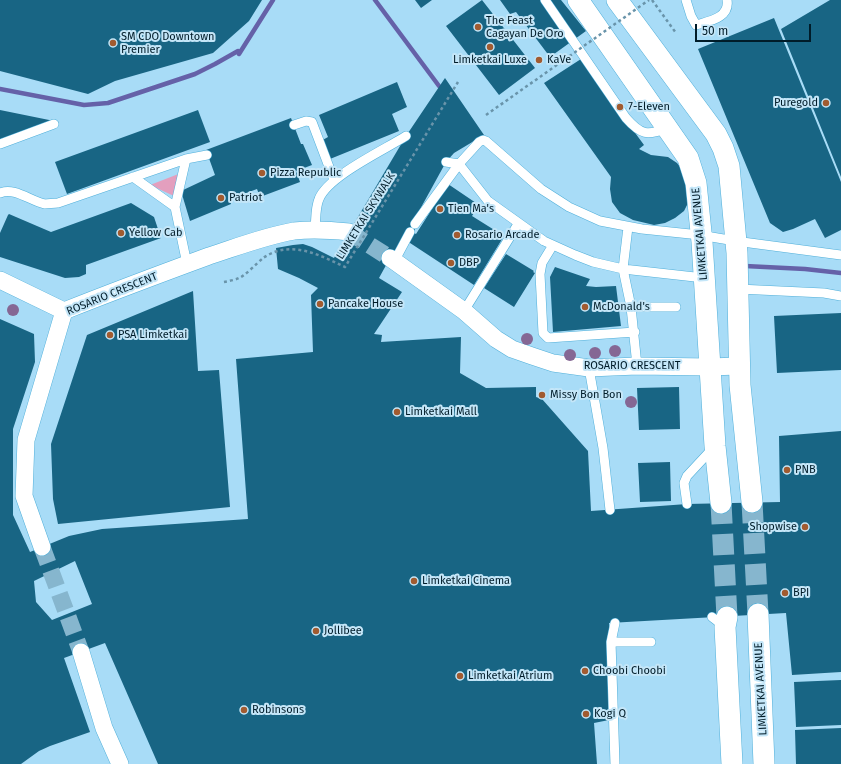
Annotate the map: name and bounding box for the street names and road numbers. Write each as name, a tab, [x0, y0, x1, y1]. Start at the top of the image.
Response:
street label: LIMKETKAI SKYWALK	[334, 170, 398, 262]
street label: LIMKETKAI AVENUE	[689, 187, 711, 281]
street label: ROSARIO CRESCENT	[65, 270, 159, 318]
street label: ROSARIO CRESCENT	[584, 359, 680, 373]
street label: LIMKETKAI AVENUE	[752, 642, 770, 736]

